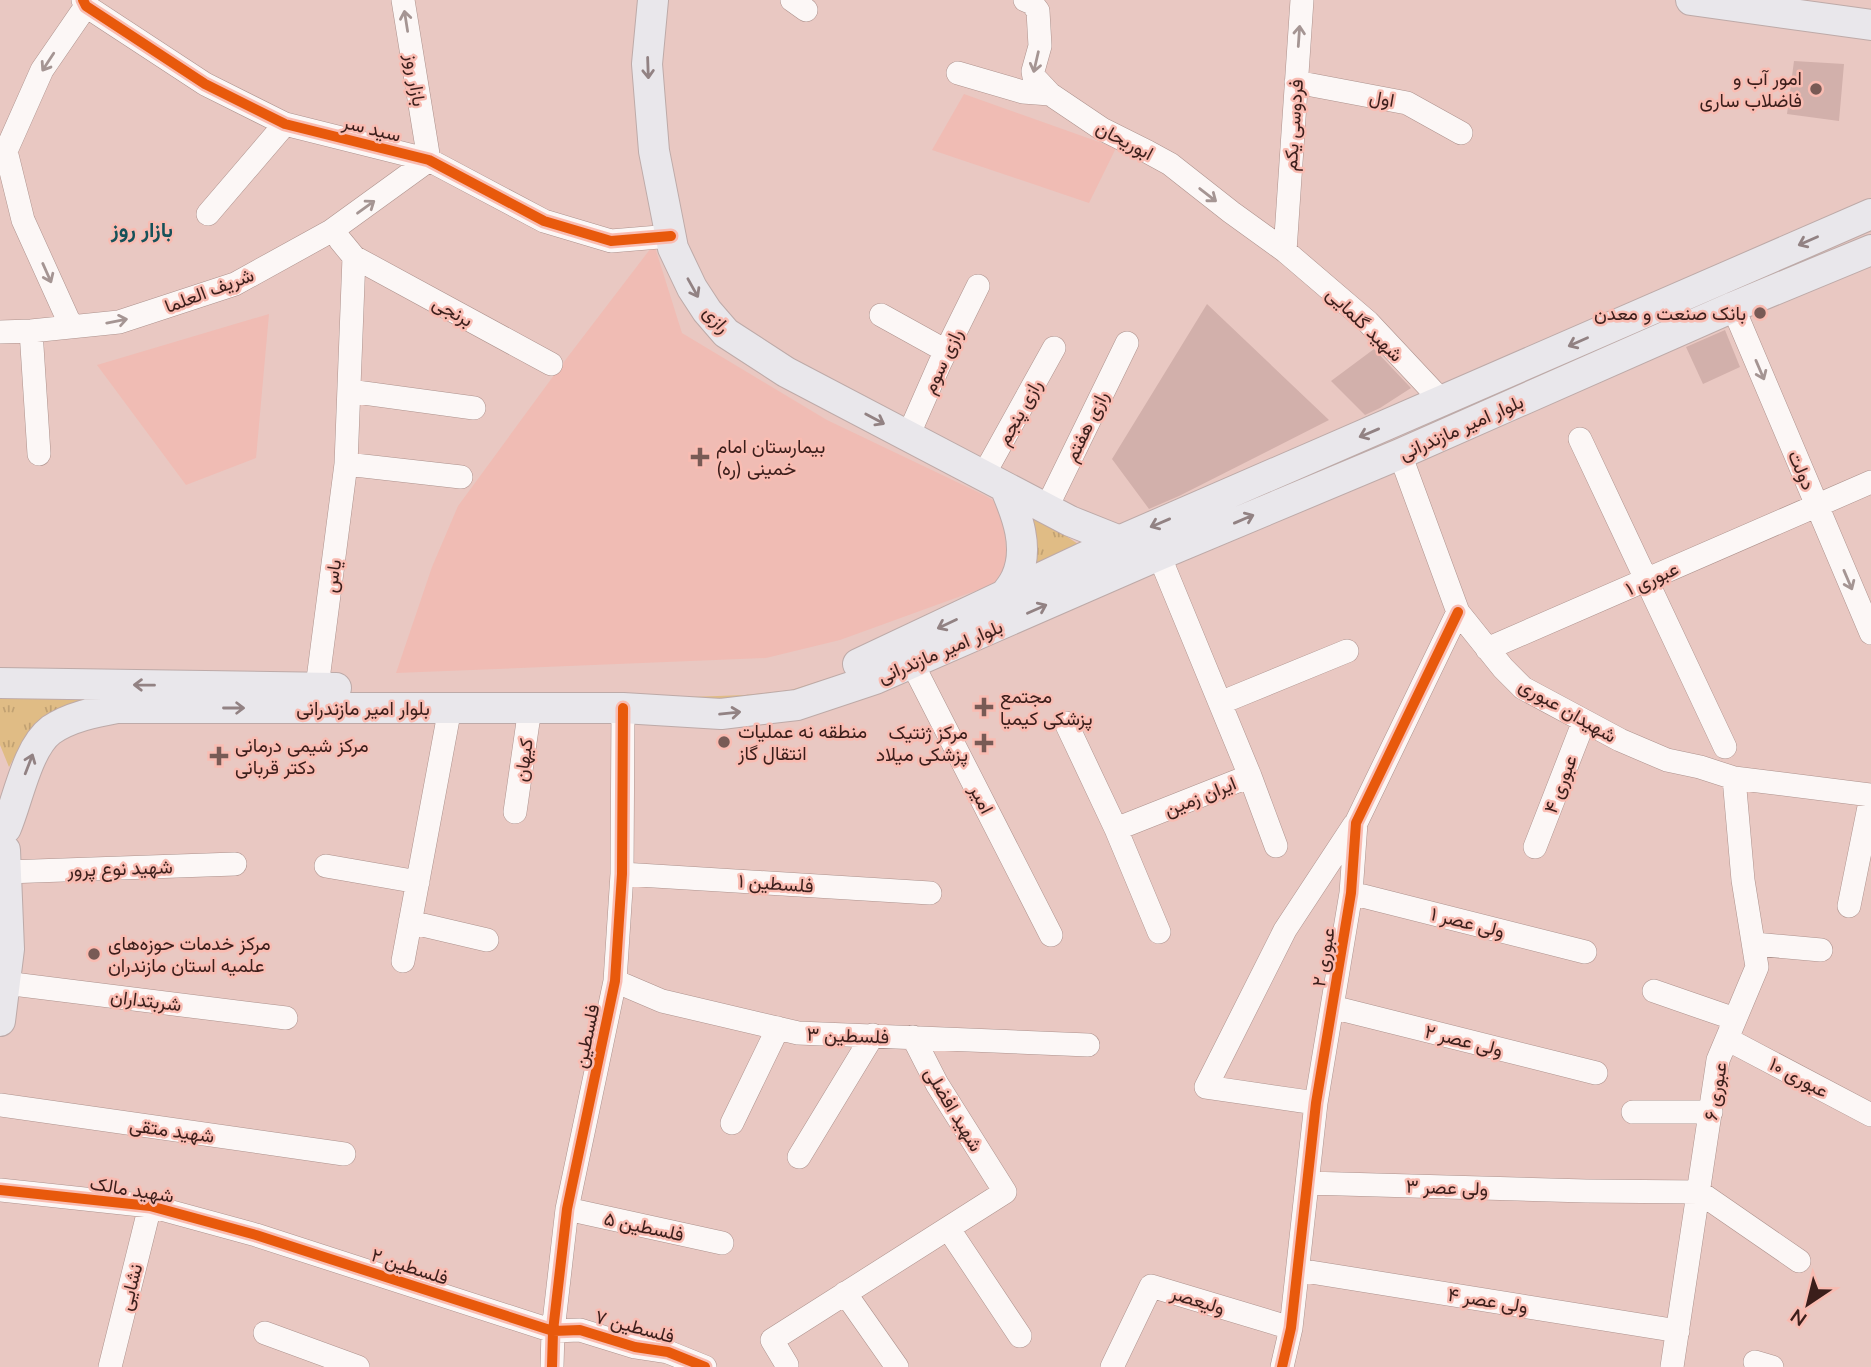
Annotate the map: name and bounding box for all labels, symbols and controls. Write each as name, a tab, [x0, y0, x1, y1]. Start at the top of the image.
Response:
one-way arrow	[399, 10, 412, 33]
one-way arrow	[1293, 25, 1306, 48]
one-way arrow	[1029, 50, 1042, 72]
street label: بازار روز	[400, 51, 432, 108]
one-way arrow	[40, 52, 54, 72]
one-way arrow	[641, 56, 655, 79]
place label: امور آب و فاضلاب ساری	[1700, 66, 1802, 112]
street label: فردوسی یکم	[1278, 78, 1309, 172]
marker: امور آب و فاضلاب ساری	[1808, 81, 1824, 97]
street label: اول	[1368, 84, 1396, 112]
street label: سید سر	[339, 109, 404, 147]
street label: ابوریحان	[1092, 115, 1158, 165]
one-way arrow	[1199, 187, 1217, 202]
one-way arrow	[356, 199, 375, 214]
district label: بازار روز	[110, 216, 173, 243]
one-way arrow	[1798, 235, 1820, 248]
one-way arrow	[41, 262, 54, 283]
street label: شریف العلما	[161, 262, 257, 318]
one-way arrow	[686, 278, 700, 298]
street label: شهید گلمایی	[1322, 281, 1408, 367]
street label: برنجی	[429, 290, 477, 332]
street label: رازی	[698, 300, 736, 338]
place label: بانک صنعت و معدن	[1594, 301, 1746, 325]
marker: بانک صنعت و معدن	[1752, 305, 1768, 321]
one-way arrow	[105, 314, 127, 327]
street label: رازی سوم	[916, 325, 968, 398]
one-way arrow	[1567, 336, 1589, 349]
one-way arrow	[1754, 359, 1767, 380]
street label: رازی پنجم	[991, 375, 1049, 450]
street label: رازی هفتم	[1059, 387, 1114, 466]
street label: بلوار امیر مازندرانی	[1395, 389, 1527, 465]
one-way arrow	[864, 412, 885, 426]
one-way arrow	[1359, 427, 1380, 440]
place label: بیمارستان امام خمینی (ره)	[716, 434, 825, 480]
marker: بیمارستان امام خمینی (ره)	[690, 447, 710, 467]
street label: دولت	[1783, 447, 1821, 493]
one-way arrow	[1233, 512, 1254, 525]
one-way arrow	[1150, 517, 1172, 530]
street label: عبوری ۱	[1622, 556, 1682, 600]
street label: یاس	[318, 558, 346, 594]
one-way arrow	[1843, 568, 1856, 590]
one-way arrow	[1026, 602, 1047, 615]
street label: بلوار امیر مازندرانی	[874, 614, 1006, 688]
one-way arrow	[936, 618, 957, 631]
street label: شهیدان عبوری	[1515, 672, 1621, 748]
one-way arrow	[133, 678, 156, 692]
place label: مجتمع پزشکی کیمیا	[1000, 684, 1092, 732]
street label: بلوار امیر مازندرانی	[296, 696, 430, 720]
marker: مجتمع پزشکی کیمیا	[974, 697, 994, 717]
one-way arrow	[222, 701, 245, 715]
one-way arrow	[718, 706, 741, 719]
place label: منطقه نه عملیات انتقال گاز	[737, 719, 867, 765]
place label: مرکز ژنتیک پزشکی میلاد	[876, 720, 968, 768]
place label: مرکز شیمی درمانی دکتر قربانی	[235, 733, 369, 779]
marker: مرکز ژنتیک پزشکی میلاد	[974, 733, 994, 753]
marker: منطقه نه عملیات انتقال گاز	[716, 734, 732, 750]
street label: کیهان	[508, 737, 538, 783]
marker: مرکز شیمی درمانی دکتر قربانی	[209, 746, 229, 766]
street label: عبوری ۴	[1538, 751, 1582, 817]
one-way arrow	[23, 753, 36, 775]
street label: ایران زمین	[1160, 771, 1240, 821]
street label: امیر	[964, 780, 999, 818]
street label: شهید نوع پرور	[66, 854, 173, 884]
street label: فلسطین ۱	[738, 868, 814, 898]
street label: ولی عصر ۱	[1429, 901, 1507, 943]
street label: عبوری ۲	[1306, 925, 1340, 989]
place label: مرکز خدمات حوزه‌های علمیه استان مازندران	[108, 931, 271, 977]
marker: مرکز خدمات حوزه‌های علمیه استان مازندران	[86, 946, 102, 962]
street label: شربتداران	[109, 984, 183, 1016]
street label: فلسطین	[568, 1002, 604, 1070]
street label: ولی عصر ۲	[1422, 1019, 1506, 1061]
street label: فلسطین ۳	[806, 1022, 890, 1048]
street label: عبوری ۱۰	[1765, 1052, 1833, 1102]
street label: عبوری ۶	[1698, 1060, 1732, 1122]
street label: شهید افضلی	[919, 1062, 989, 1156]
street label: شهید متقی	[128, 1112, 216, 1148]
street label: شهید مالک	[88, 1171, 176, 1207]
street label: ولی عصر ۳	[1405, 1174, 1489, 1200]
street label: فلسطین ۵	[602, 1206, 686, 1246]
street label: فلسطین ۲	[368, 1242, 452, 1290]
street label: نشایی	[113, 1261, 147, 1313]
north arrow	[1773, 1269, 1843, 1339]
street label: ولیعصر	[1167, 1280, 1228, 1320]
street label: ولی عصر ۴	[1446, 1282, 1530, 1318]
street label: فلسطین ۷	[593, 1304, 677, 1348]
text: N	[1785, 1304, 1811, 1332]

